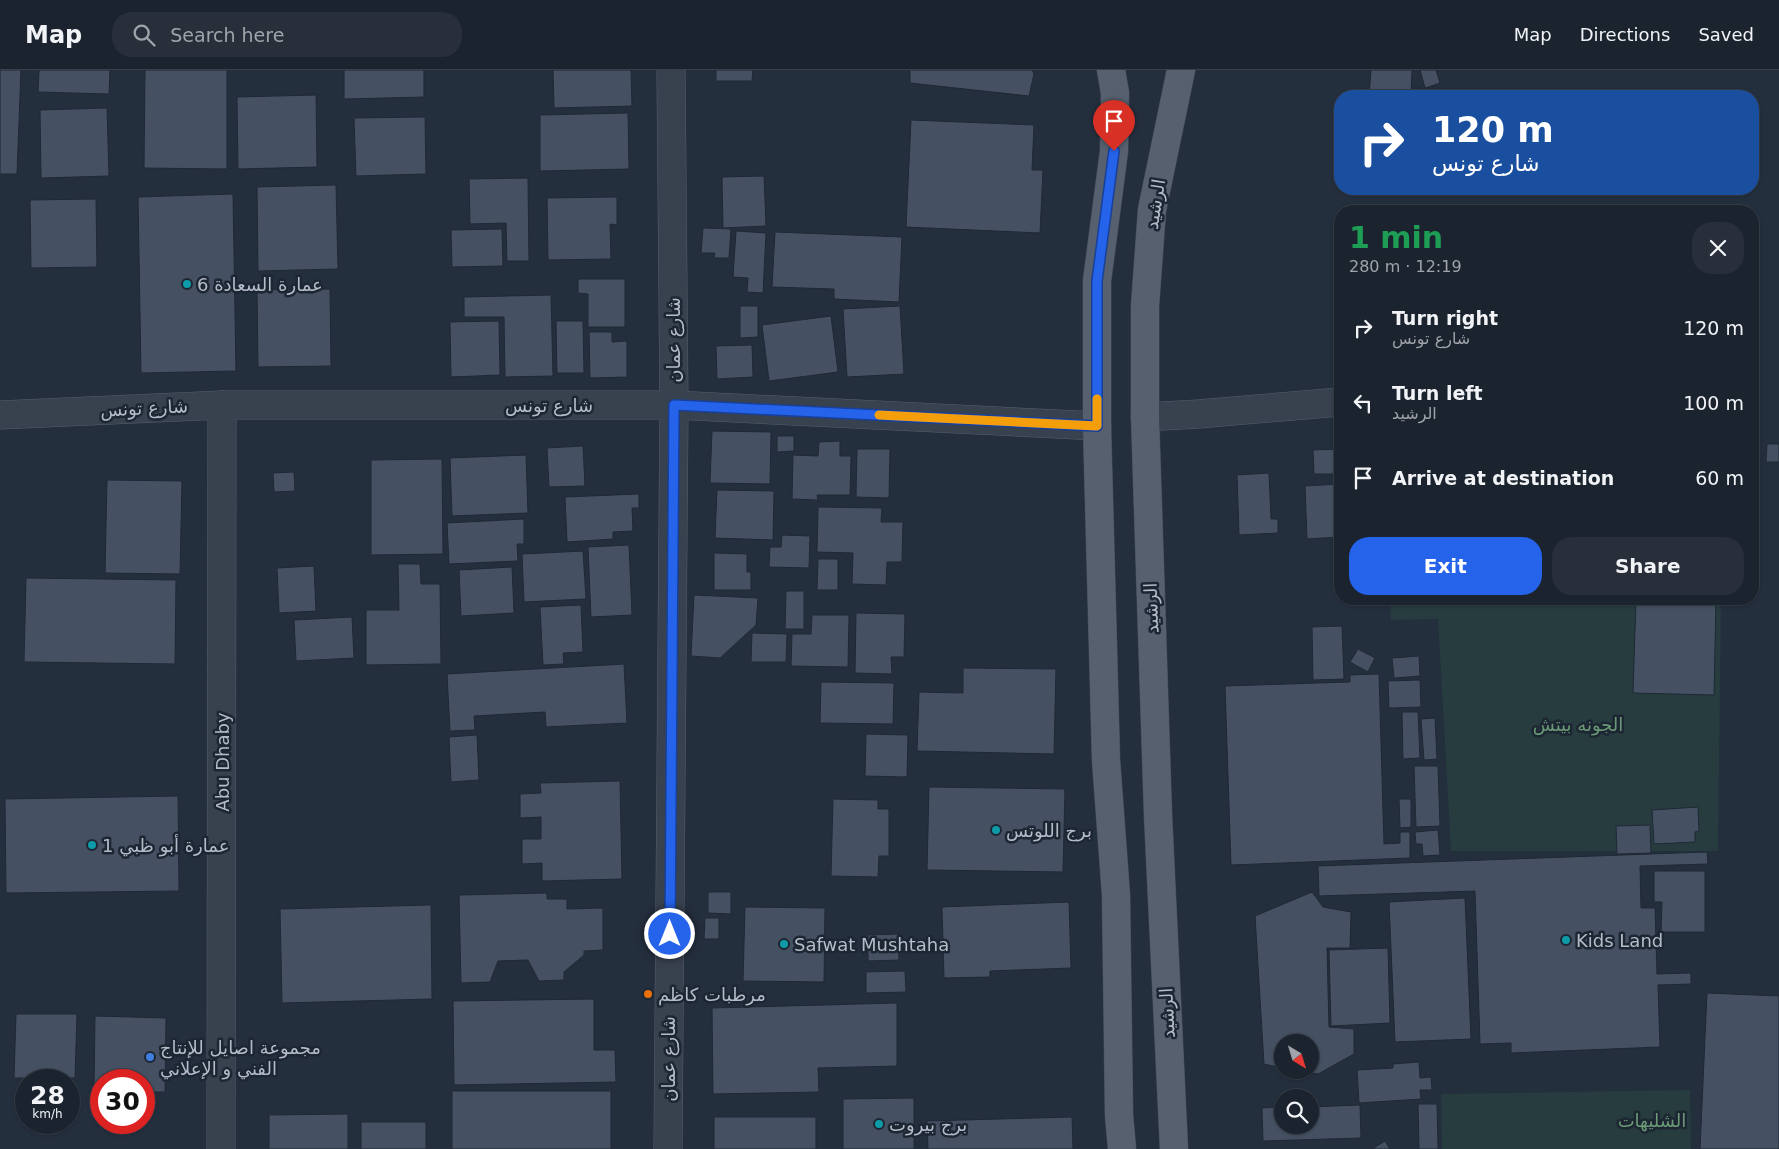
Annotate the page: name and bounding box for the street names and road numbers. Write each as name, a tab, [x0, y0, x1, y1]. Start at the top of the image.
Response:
street label: الرشيد	[1141, 177, 1170, 231]
street label: شارع عمان	[663, 297, 685, 383]
street label: شارع تونس	[100, 395, 189, 422]
street label: شارع تونس	[505, 395, 593, 417]
street label: الرشيد	[1140, 582, 1163, 634]
street label: Abu Dhaby	[212, 712, 233, 812]
street label: الرشيد	[1155, 987, 1180, 1039]
street label: شارع عمان	[658, 1016, 680, 1102]

